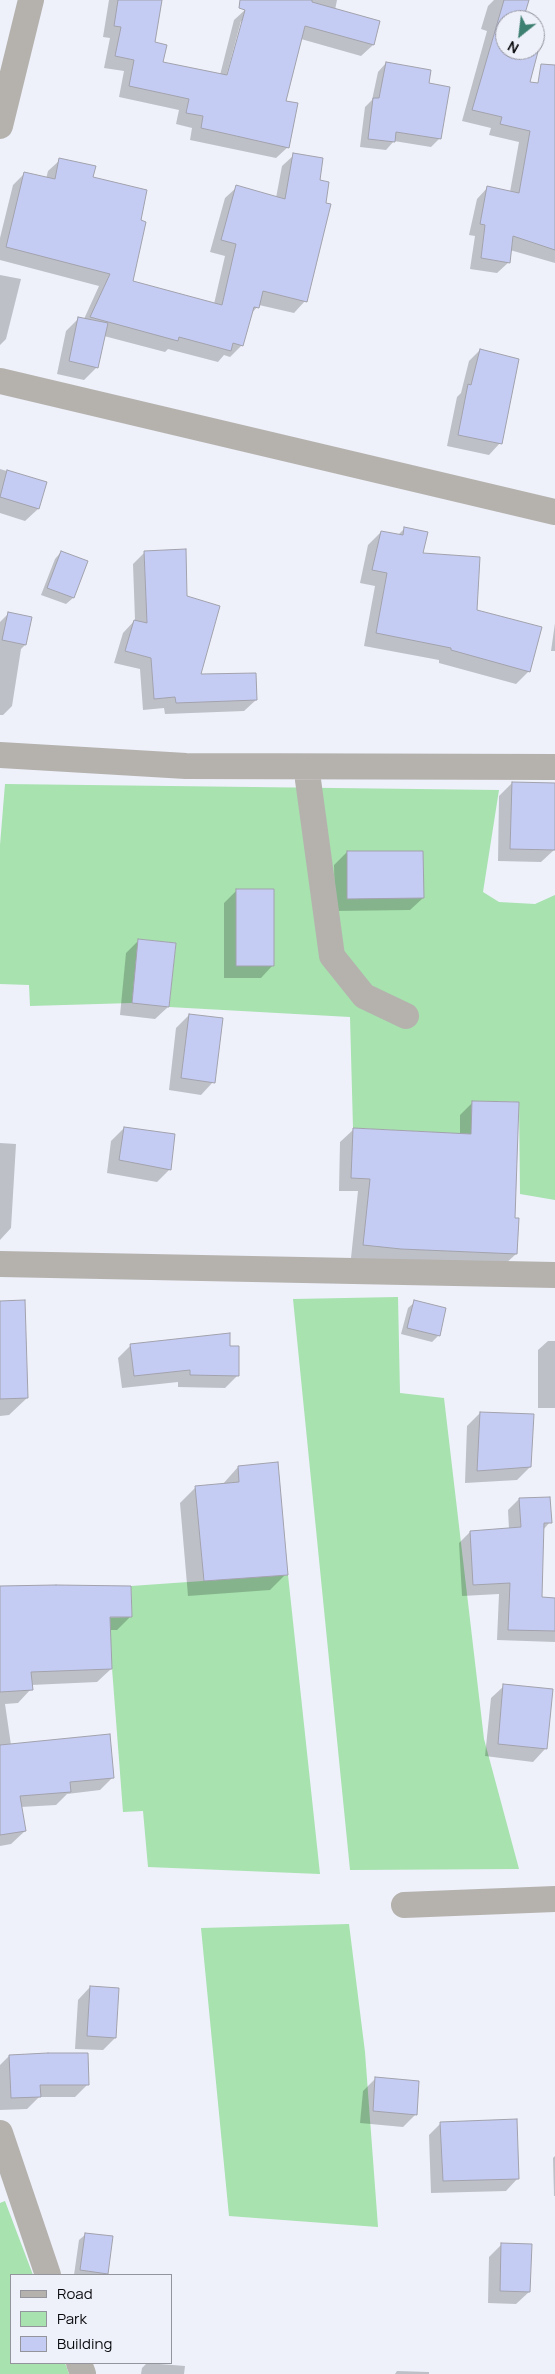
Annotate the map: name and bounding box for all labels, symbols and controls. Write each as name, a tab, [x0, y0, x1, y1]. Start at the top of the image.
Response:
north arrow	[495, 10, 545, 60]
text: N	[504, 37, 522, 58]
legend	[10, 2274, 172, 2364]
text: Road	[57, 2283, 93, 2304]
text: Park	[57, 2308, 87, 2329]
text: Building	[57, 2333, 112, 2354]

